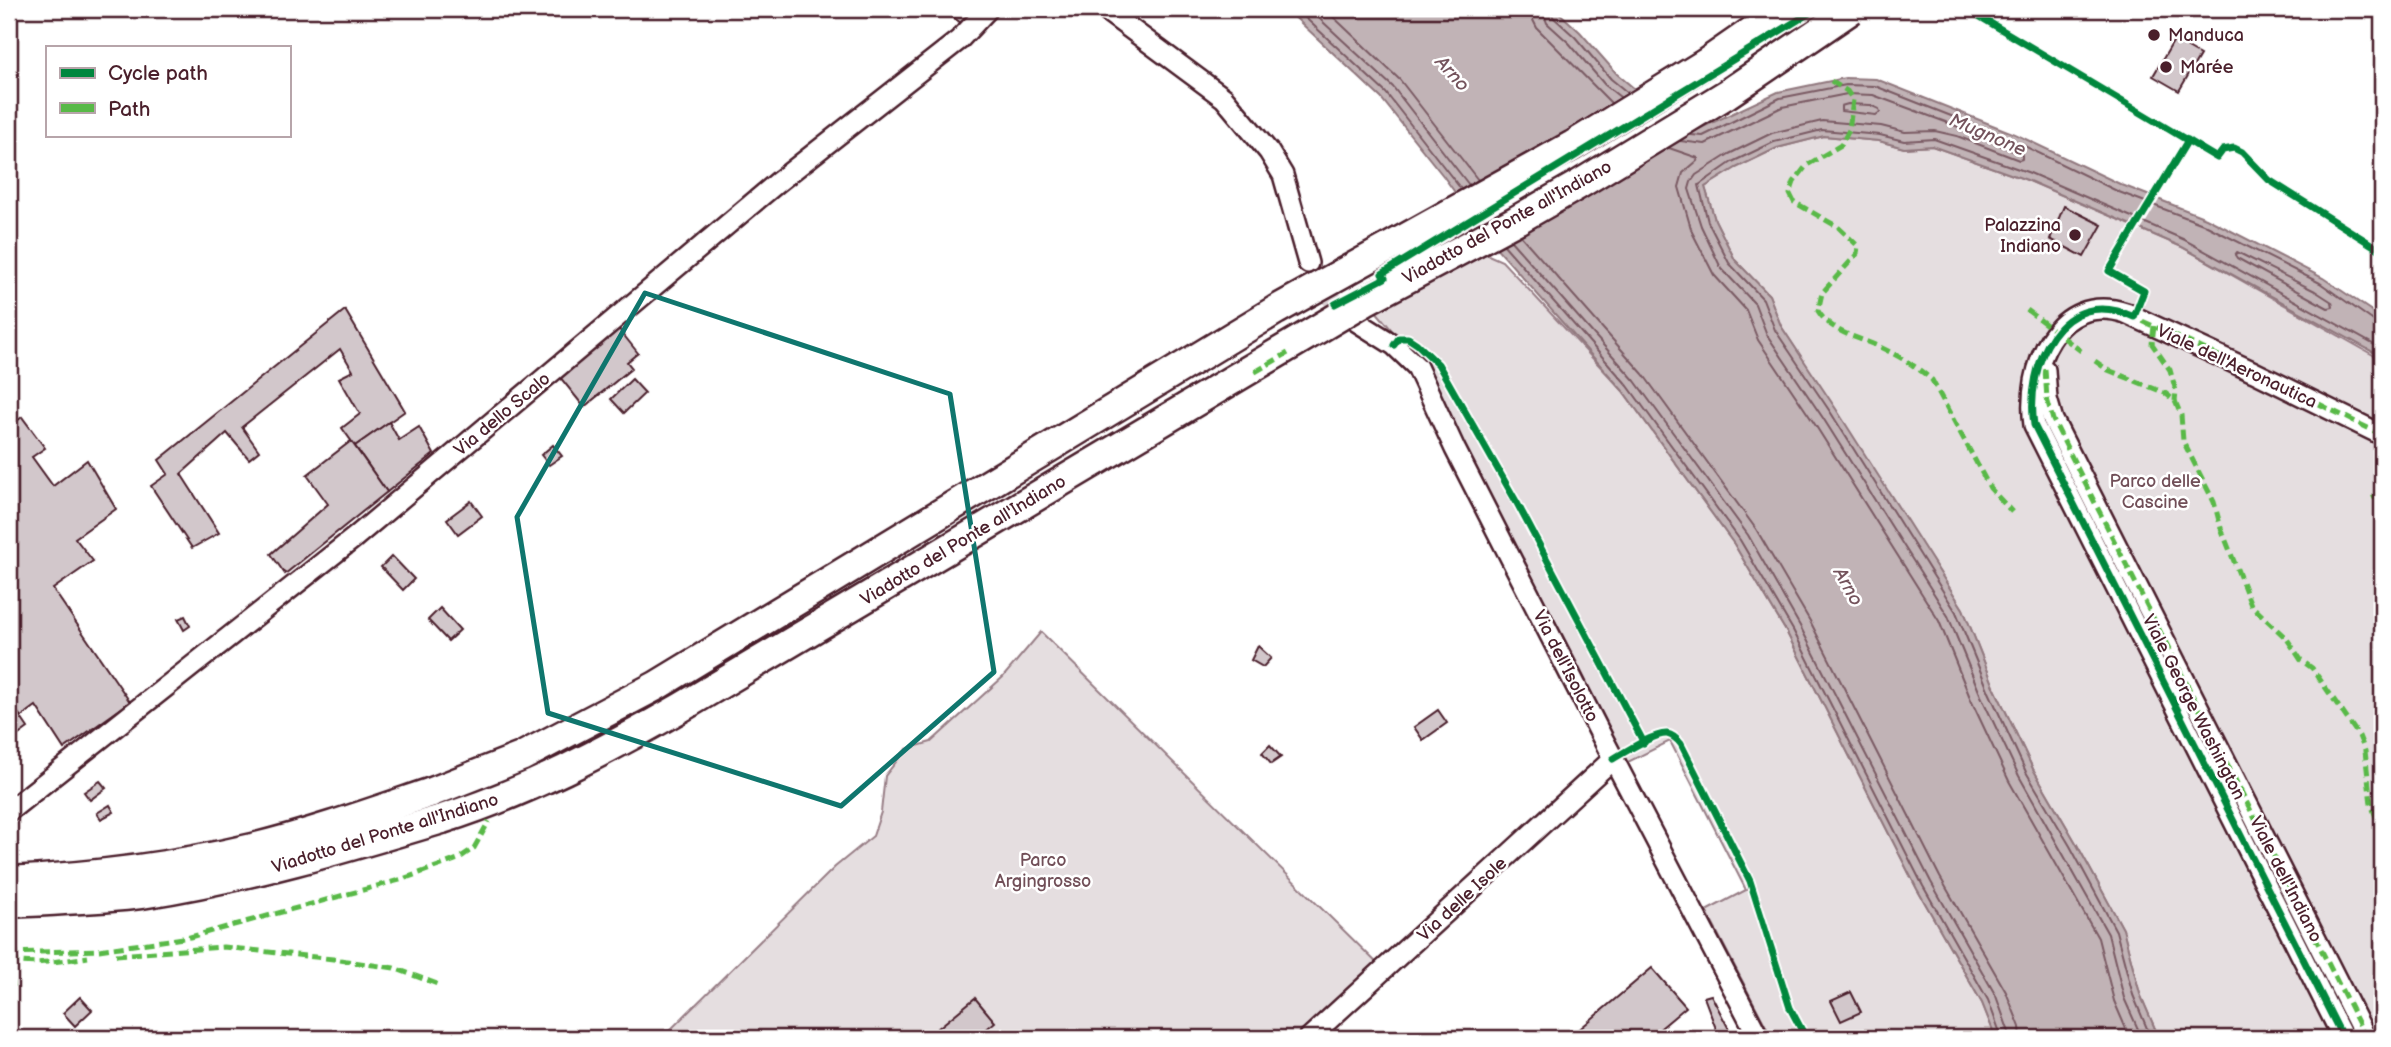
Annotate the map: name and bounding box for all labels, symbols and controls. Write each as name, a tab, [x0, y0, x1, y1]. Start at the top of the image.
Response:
place label: Manduca	[2168, 25, 2244, 46]
marker: Manduca	[2146, 27, 2162, 43]
legend	[46, 46, 290, 136]
water label: Arno	[1429, 51, 1474, 97]
place label: Marée	[2180, 57, 2234, 78]
marker: Marée	[2158, 59, 2174, 75]
text: Cycle path	[108, 61, 208, 86]
text: Path	[108, 97, 150, 122]
water label: Mugnone	[1946, 109, 2029, 162]
street label: Viadotto del Ponte all'Indiano	[1399, 156, 1615, 289]
place label: Palazzina Indiano	[1984, 215, 2061, 257]
marker: Palazzina Indiano	[2067, 227, 2083, 243]
street label: Viale dell'Aeronautica	[2153, 320, 2320, 413]
street label: Via dello Scalo	[450, 368, 555, 461]
street label: Viadotto del Ponte all'Indiano	[857, 471, 1070, 610]
park label: Parco delle Cascine	[2109, 471, 2201, 513]
water label: Arno	[1827, 563, 1868, 610]
street label: Via dell'Isolotto	[1528, 607, 1603, 726]
street label: Viale George Washington	[2138, 611, 2250, 803]
street label: Viadotto del Ponte all'Indiano	[269, 789, 501, 878]
street label: Viale dell'Indiano	[2245, 813, 2326, 946]
park label: Parco Argingrosso	[995, 850, 1091, 892]
street label: Via delle Isole	[1413, 853, 1511, 946]

